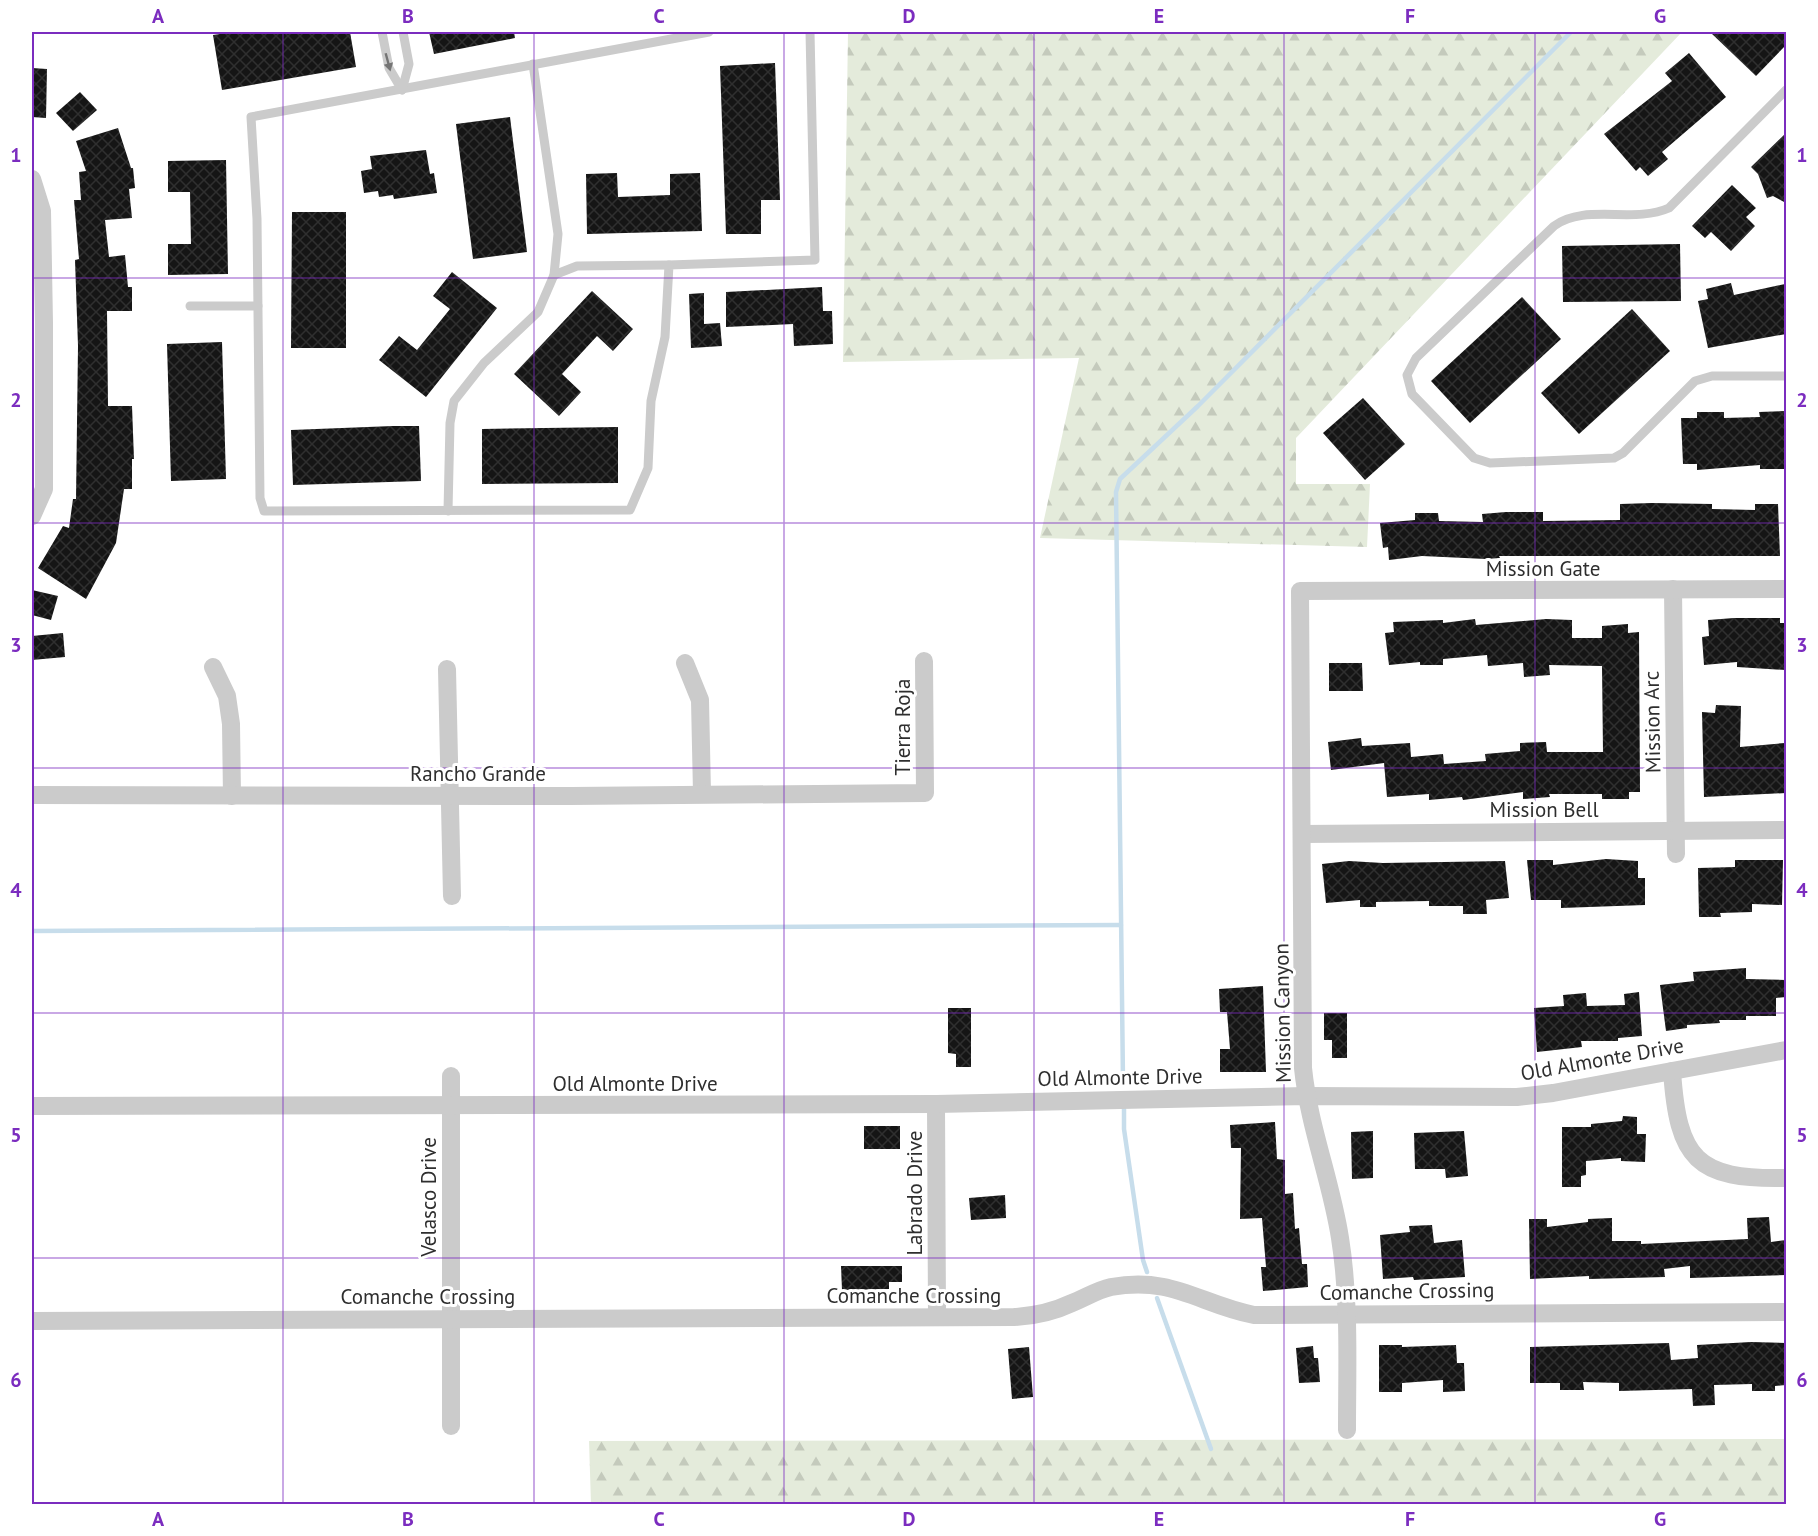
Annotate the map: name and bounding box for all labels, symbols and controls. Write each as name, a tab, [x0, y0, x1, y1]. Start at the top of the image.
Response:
text: A	[152, 3, 165, 29]
text: B	[402, 3, 414, 29]
text: C	[653, 3, 665, 29]
text: D	[903, 3, 916, 29]
text: E	[1154, 3, 1164, 29]
text: F	[1405, 3, 1415, 29]
text: G	[1654, 3, 1666, 29]
one-way arrow	[384, 53, 394, 71]
text: 1	[10, 142, 22, 168]
text: 1	[1796, 142, 1808, 168]
text: 2	[10, 387, 22, 413]
text: 2	[1796, 387, 1808, 413]
street label: Mission Gate	[1486, 555, 1600, 582]
text: 3	[10, 632, 22, 658]
text: 3	[1796, 632, 1808, 658]
street label: Mission Arc	[1638, 671, 1666, 773]
street label: Tierra Roja	[889, 678, 916, 776]
street label: Rancho Grande	[410, 760, 546, 787]
street label: Mission Bell	[1489, 796, 1599, 823]
text: 4	[10, 877, 22, 903]
text: 4	[1796, 877, 1808, 903]
street label: Mission Canyon	[1267, 943, 1297, 1083]
street label: Old Almonte Drive	[1518, 1031, 1686, 1087]
street label: Old Almonte Drive	[1037, 1062, 1203, 1092]
street label: Old Almonte Drive	[552, 1070, 718, 1097]
text: 5	[10, 1122, 22, 1148]
text: 5	[1796, 1122, 1808, 1148]
street label: Labrado Drive	[901, 1131, 928, 1255]
street label: Velasco Drive	[415, 1137, 442, 1258]
street label: Comanche Crossing	[1319, 1276, 1495, 1306]
street label: Comanche Crossing	[827, 1282, 1001, 1309]
street label: Comanche Crossing	[341, 1283, 515, 1310]
text: 6	[10, 1367, 22, 1393]
text: 6	[1796, 1367, 1808, 1393]
text: A	[152, 1506, 165, 1532]
text: B	[402, 1506, 414, 1532]
text: C	[653, 1506, 665, 1532]
text: D	[903, 1506, 916, 1532]
text: E	[1154, 1506, 1164, 1532]
text: F	[1405, 1506, 1415, 1532]
text: G	[1654, 1506, 1666, 1532]

